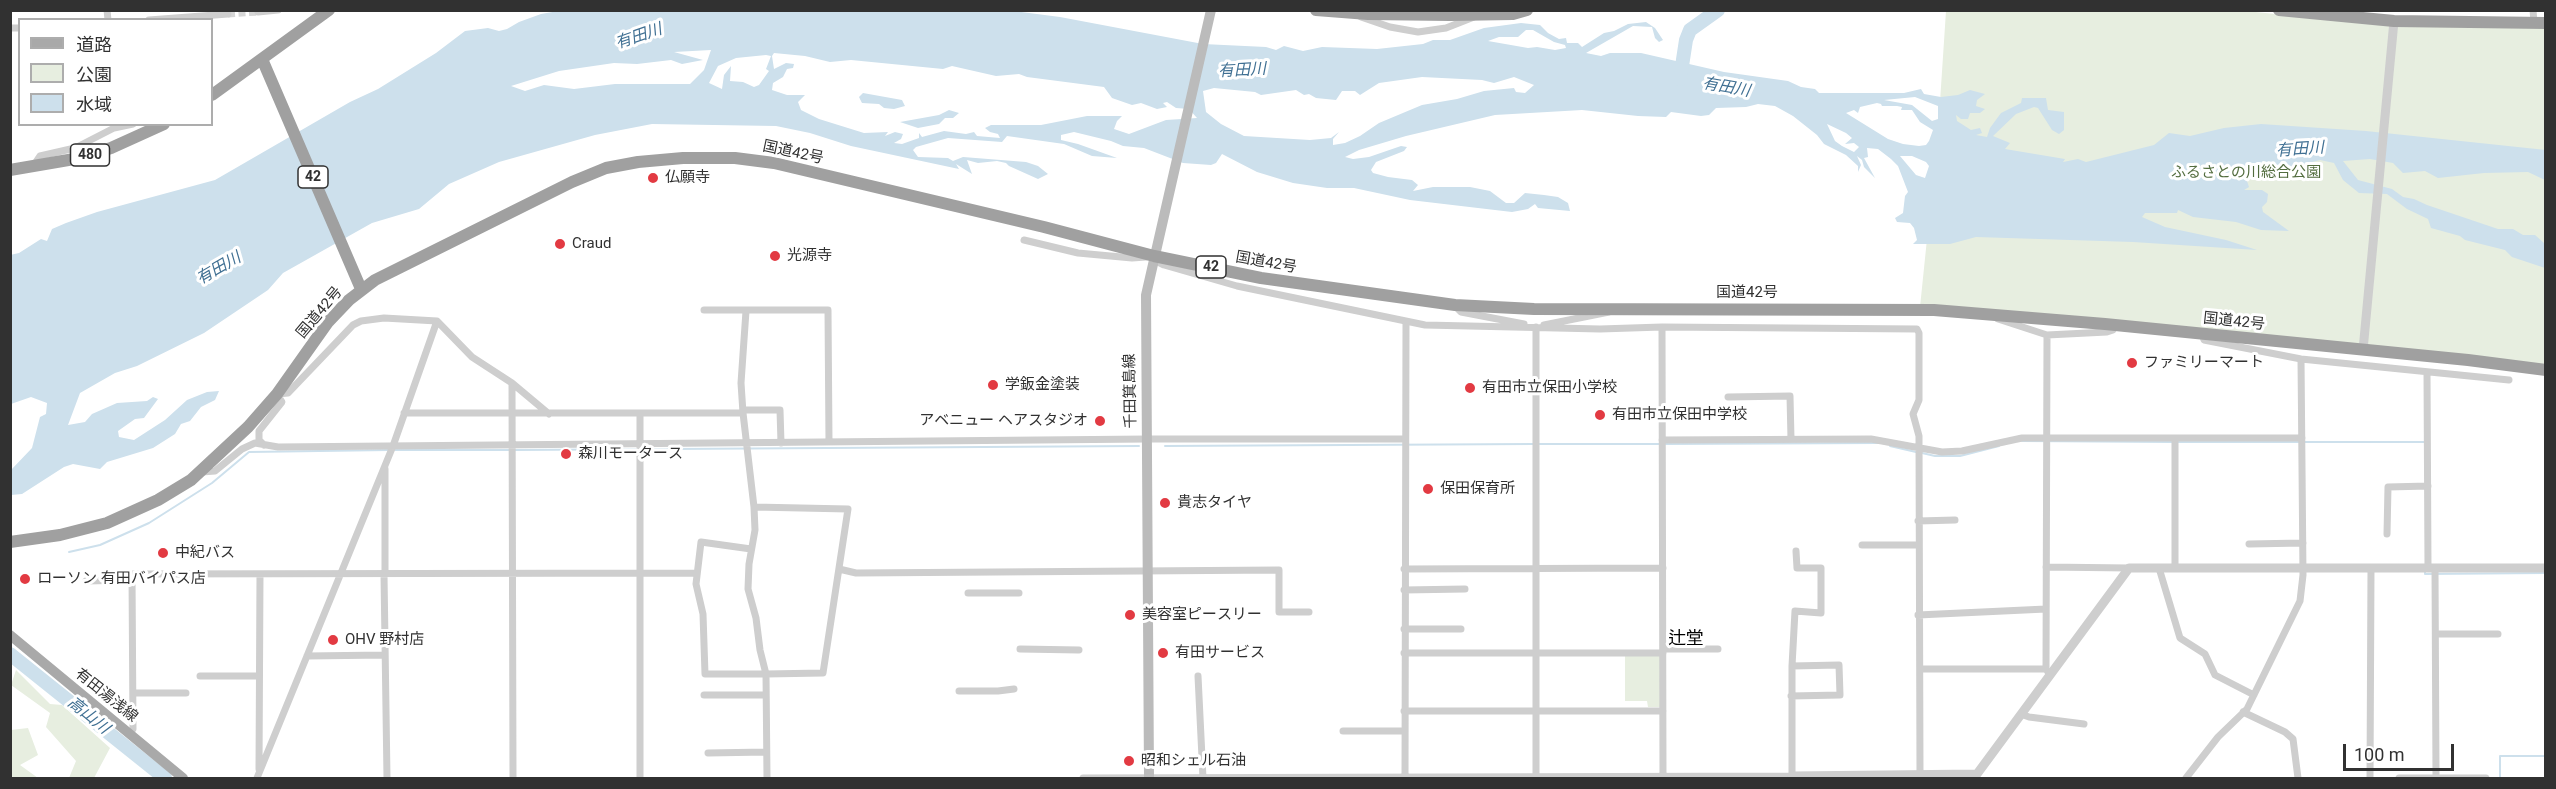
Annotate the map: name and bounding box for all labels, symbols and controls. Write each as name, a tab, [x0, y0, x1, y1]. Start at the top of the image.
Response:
legend	[18, 18, 213, 126]
water label: 有田川	[613, 20, 665, 54]
text: 道路	[76, 34, 112, 55]
water label: 有田川	[1218, 60, 1266, 82]
text: 公園	[76, 64, 112, 85]
water label: 有田川	[1701, 74, 1751, 102]
text: 水域	[76, 94, 112, 115]
street label: 国道42号	[761, 138, 825, 168]
water label: 有田川	[2275, 139, 2325, 161]
road number: 480	[70, 144, 110, 166]
park label: ふるさとの川総合公園	[2171, 164, 2321, 182]
road number: 42	[298, 166, 328, 188]
place label: 仏願寺	[665, 169, 710, 187]
marker: 仏願寺	[646, 171, 660, 185]
place label: Craud	[572, 235, 611, 253]
marker: Craud	[553, 237, 567, 251]
place label: 光源寺	[787, 247, 832, 265]
water label: 有田川	[193, 249, 245, 289]
marker: 光源寺	[768, 249, 782, 263]
street label: 国道42号	[1234, 249, 1298, 277]
road number: 42	[1196, 256, 1226, 278]
street label: 国道42号	[293, 284, 347, 342]
street label: 国道42号	[1716, 284, 1778, 302]
street label: 国道42号	[2202, 310, 2266, 334]
street label: 千田箕島線	[1121, 353, 1141, 429]
place label: ファミリーマート	[2144, 354, 2264, 372]
marker: ファミリーマート	[2125, 356, 2139, 370]
place label: 学鈑金塗装	[1005, 376, 1080, 394]
marker: 学鈑金塗装	[986, 378, 1000, 392]
place label: 有田市立保田小学校	[1482, 379, 1617, 397]
marker: 有田市立保田小学校	[1463, 381, 1477, 395]
place label: 有田市立保田中学校	[1612, 406, 1747, 424]
marker: 有田市立保田中学校	[1593, 408, 1607, 422]
place label: アベニュー ヘアスタジオ	[919, 412, 1088, 430]
marker: アベニュー ヘアスタジオ	[1093, 414, 1107, 428]
place label: 森川モータース	[578, 445, 683, 463]
marker: 森川モータース	[559, 447, 573, 461]
place label: 保田保育所	[1440, 480, 1515, 498]
marker: 保田保育所	[1421, 482, 1435, 496]
place label: 貴志タイヤ	[1177, 494, 1252, 512]
marker: 貴志タイヤ	[1158, 496, 1172, 510]
place label: 中紀バス	[175, 544, 235, 562]
marker: 中紀バス	[156, 546, 170, 560]
place label: ローソン 有田バイパス店	[37, 570, 206, 588]
marker: ローソン 有田バイパス店	[18, 572, 32, 586]
place label: 美容室ピースリー	[1142, 606, 1262, 624]
marker: 美容室ピースリー	[1123, 608, 1137, 622]
district label: 辻堂	[1668, 628, 1704, 650]
place label: OHV 野村店	[345, 631, 424, 649]
marker: OHV 野村店	[326, 633, 340, 647]
place label: 有田サービス	[1175, 644, 1265, 662]
marker: 有田サービス	[1156, 646, 1170, 660]
street label: 有田湯浅線	[71, 665, 141, 727]
water label: 高山川	[63, 693, 113, 739]
scale bar	[2346, 732, 2457, 770]
text: 100 m	[2354, 744, 2405, 765]
place label: 昭和シェル石油	[1141, 752, 1246, 770]
marker: 昭和シェル石油	[1122, 754, 1136, 768]

